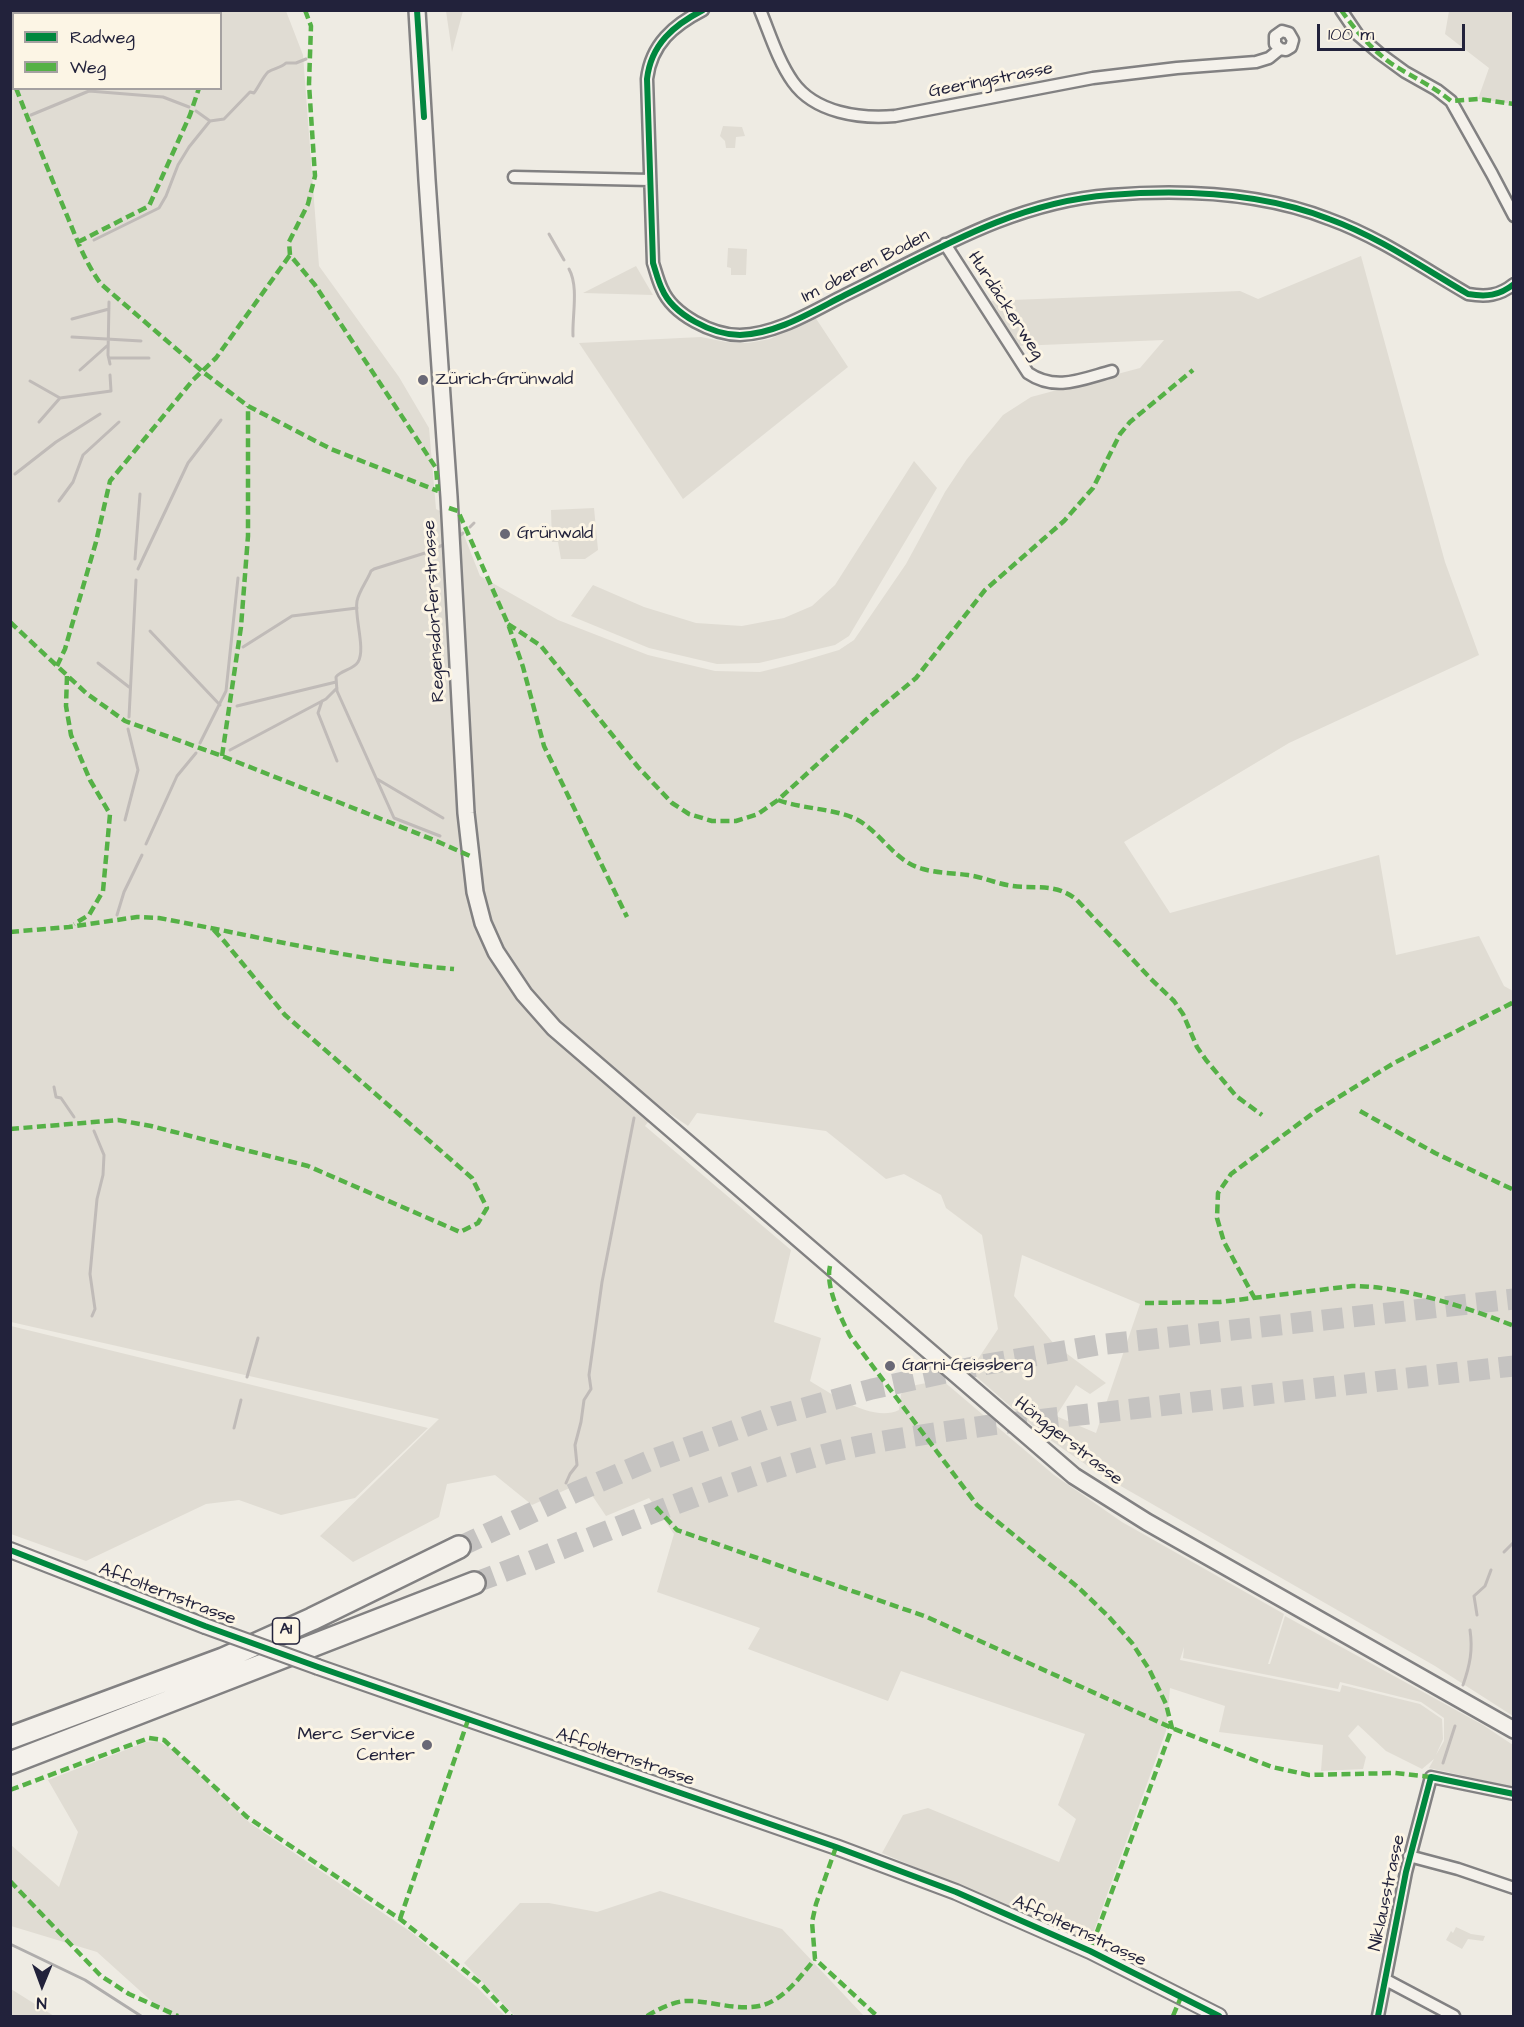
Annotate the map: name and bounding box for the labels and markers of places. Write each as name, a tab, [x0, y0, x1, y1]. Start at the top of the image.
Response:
place label: Zürich-Grünwald	[435, 369, 573, 391]
marker: Zürich-Grünwald	[416, 373, 430, 387]
place label: Grünwald	[517, 523, 593, 545]
marker: Grünwald	[498, 527, 512, 541]
place label: Garni-Geissberg	[902, 1355, 1033, 1377]
marker: Garni-Geissberg	[883, 1359, 897, 1373]
place label: Merc Service Center	[297, 1724, 415, 1766]
marker: Merc Service Center	[420, 1738, 434, 1752]

